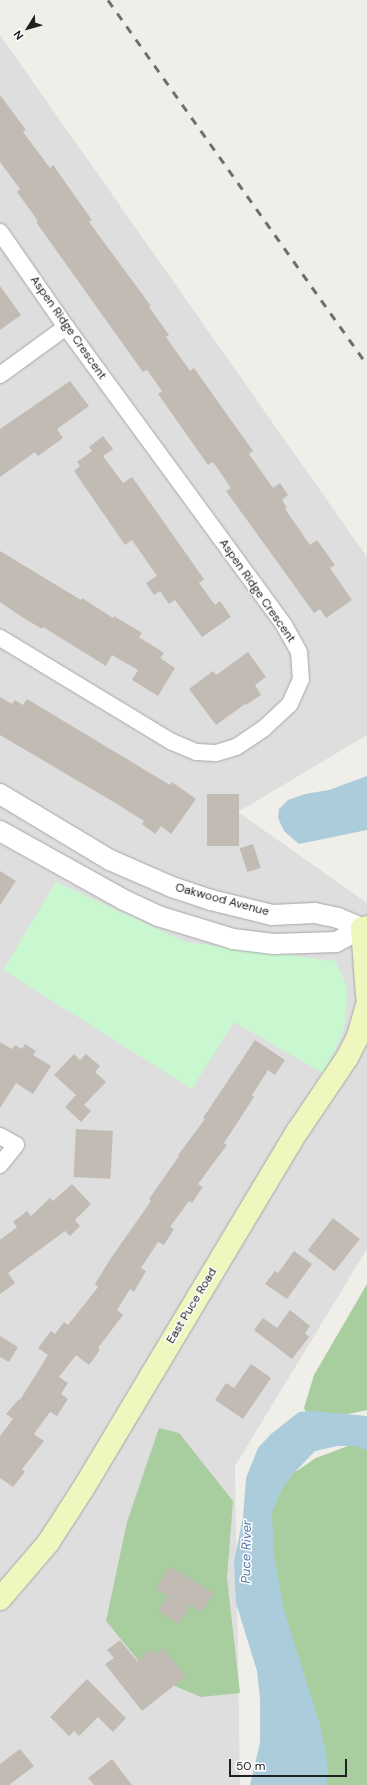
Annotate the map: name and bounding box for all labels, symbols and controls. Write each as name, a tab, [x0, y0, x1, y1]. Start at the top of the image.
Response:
north arrow	[8, 8, 48, 48]
text: N	[10, 28, 26, 43]
street label: Aspen Ridge Crescent	[27, 273, 109, 383]
street label: Aspen Ridge Crescent	[216, 536, 298, 646]
street label: Oakwood Avenue	[174, 881, 270, 919]
street label: East Puce Road	[164, 1266, 220, 1346]
water label: Puce River	[239, 1520, 255, 1584]
scale bar	[231, 1751, 349, 1777]
text: 50 m	[236, 1758, 265, 1774]

